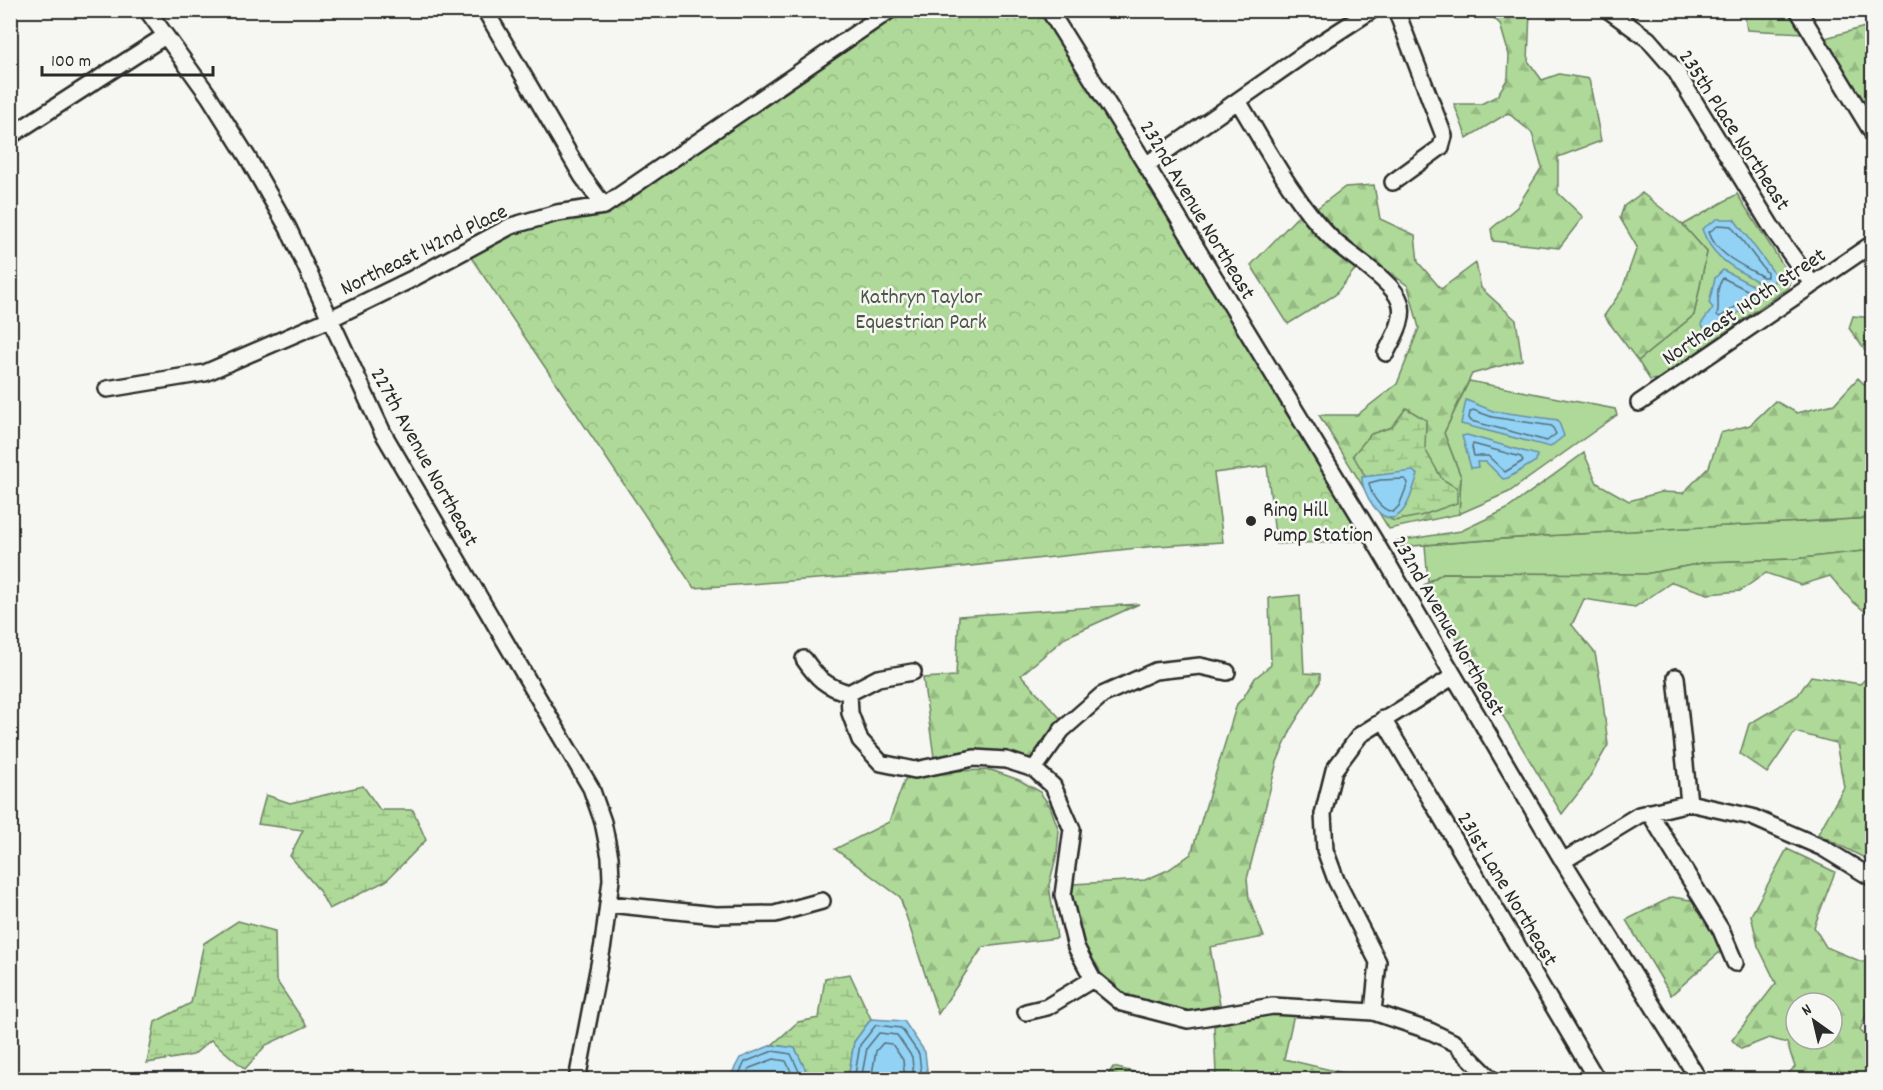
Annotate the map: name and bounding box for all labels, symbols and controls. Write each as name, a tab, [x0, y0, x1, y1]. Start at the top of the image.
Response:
scale bar	[42, 39, 213, 77]
street label: 235th Place Northeast	[1669, 44, 1797, 217]
text: 100 m	[51, 50, 91, 75]
street label: 232nd Avenue Northeast	[1130, 115, 1262, 306]
street label: Northeast 142nd Place	[336, 197, 513, 305]
street label: Northeast 140th Street	[1657, 241, 1833, 374]
park label: Kathryn Taylor Equestrian Park	[855, 283, 987, 339]
street label: 227th Avenue Northeast	[361, 362, 485, 553]
place label: Ring Hill Pump Station	[1263, 496, 1373, 552]
marker: Ring Hill Pump Station	[1244, 514, 1258, 528]
street label: 232nd Avenue Northeast	[1383, 531, 1511, 723]
street label: 231st Lane Northeast	[1448, 807, 1564, 973]
north arrow	[1784, 991, 1844, 1051]
text: N	[1797, 999, 1817, 1022]

